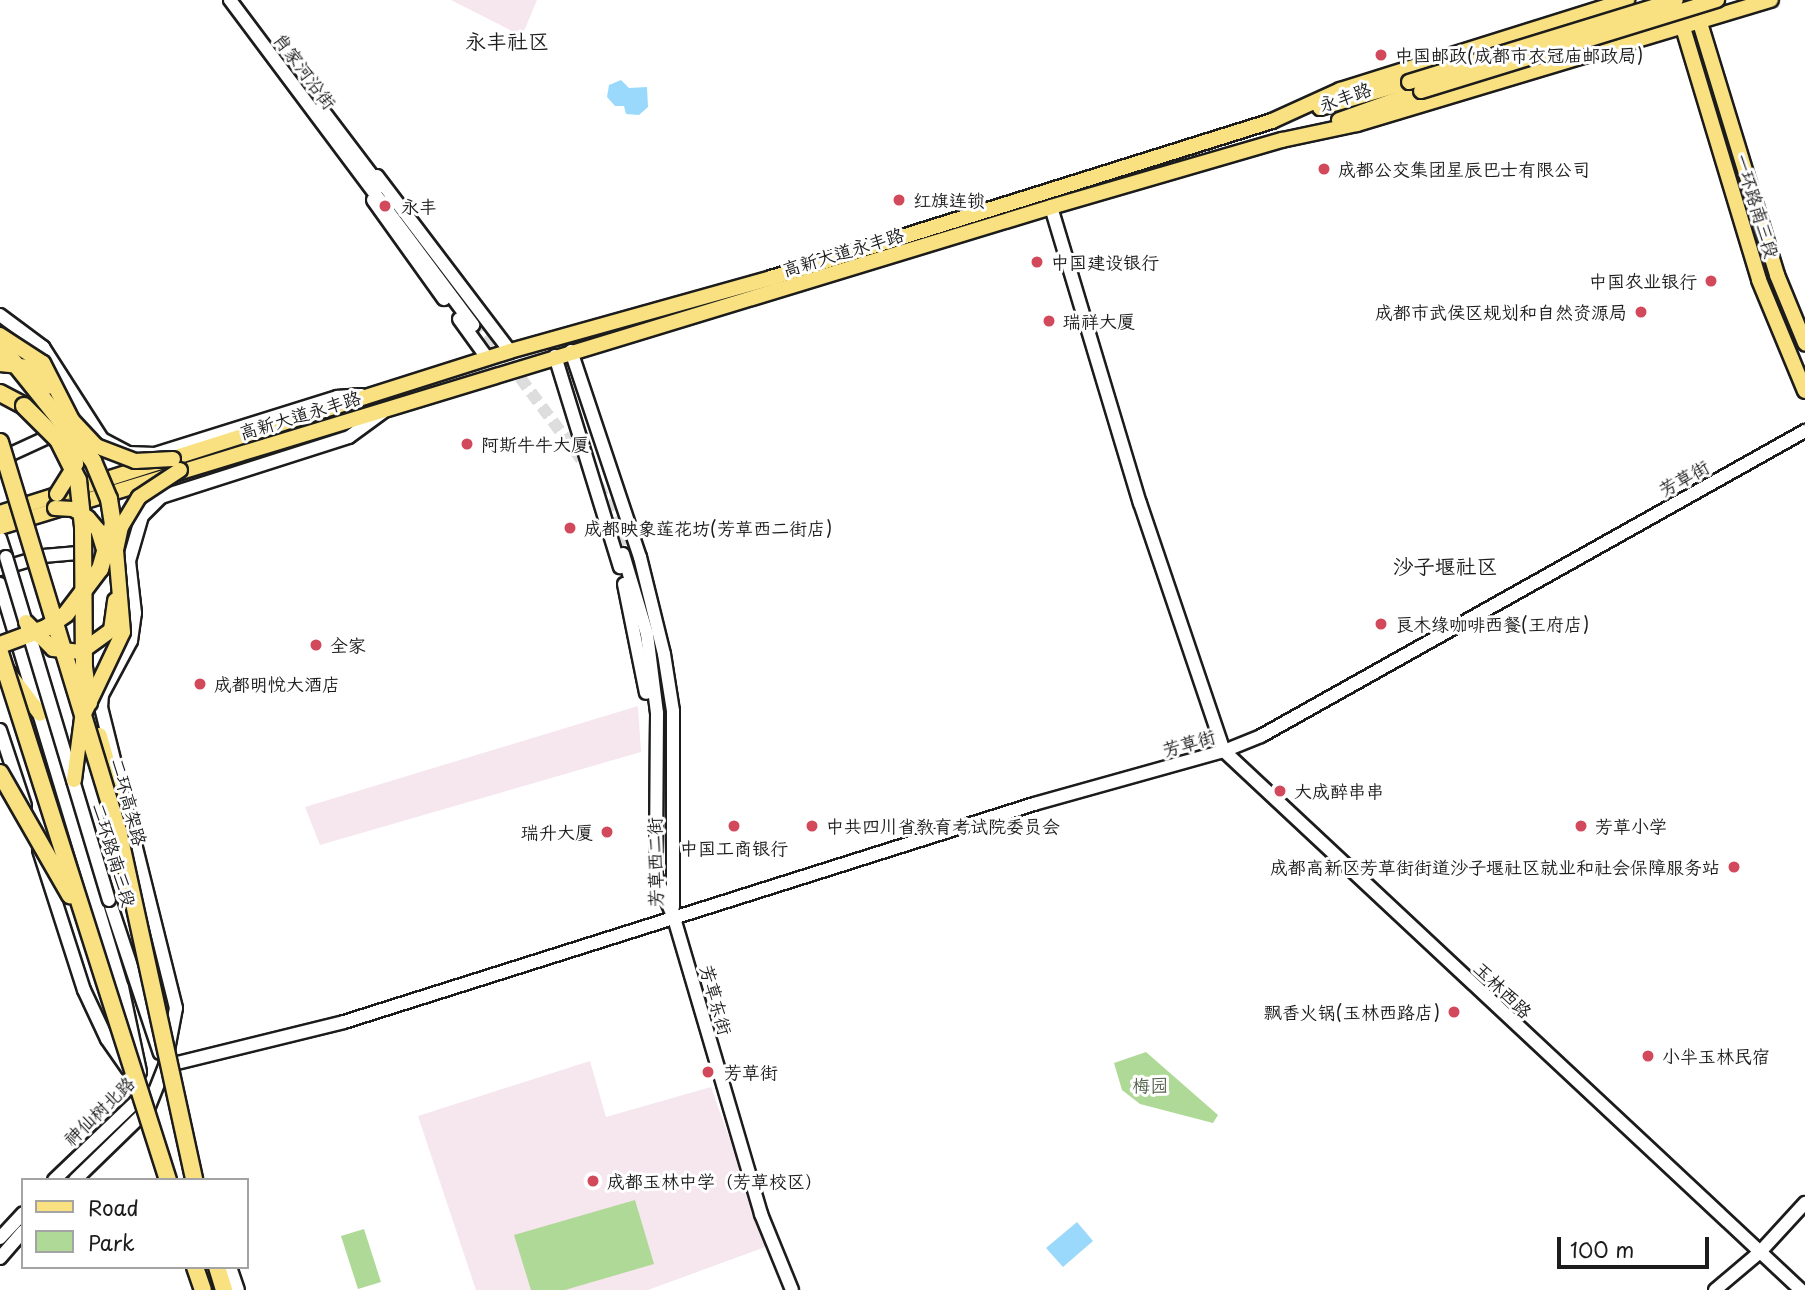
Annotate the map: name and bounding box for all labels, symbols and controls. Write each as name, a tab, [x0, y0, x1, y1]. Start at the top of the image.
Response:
district label: 永丰社区	[465, 27, 549, 53]
street label: 肖家河沿街	[269, 29, 341, 113]
place label: 中国邮政(成都市衣冠庙邮政局)	[1395, 44, 1643, 66]
marker: 中国邮政(成都市衣冠庙邮政局)	[1373, 47, 1389, 63]
street label: 永丰路	[1316, 78, 1374, 116]
street label: 一环路南三段	[1731, 151, 1783, 261]
place label: 成都公交集团星辰巴士有限公司	[1338, 158, 1590, 180]
marker: 成都公交集团星辰巴士有限公司	[1316, 161, 1332, 177]
place label: 红旗连锁	[913, 189, 985, 211]
marker: 红旗连锁	[891, 192, 907, 208]
place label: 永丰	[401, 195, 437, 217]
marker: 永丰	[375, 196, 395, 216]
street label: 高新大道永丰路	[780, 223, 906, 281]
place label: 中国建设银行	[1051, 251, 1159, 273]
marker: 中国建设银行	[1029, 254, 1045, 270]
place label: 中国农业银行	[1589, 270, 1697, 292]
marker: 中国农业银行	[1703, 273, 1719, 289]
place label: 成都市武侯区规划和自然资源局	[1375, 301, 1627, 323]
marker: 成都市武侯区规划和自然资源局	[1633, 304, 1649, 320]
place label: 瑞祥大厦	[1063, 310, 1135, 332]
marker: 瑞祥大厦	[1041, 313, 1057, 329]
street label: 高新大道永丰路	[237, 386, 363, 444]
place label: 阿斯牛牛大厦	[481, 433, 589, 455]
marker: 阿斯牛牛大厦	[459, 436, 475, 452]
street label: 芳草街	[1655, 455, 1713, 501]
place label: 成都映象莲花坊(芳草西二街店)	[584, 517, 832, 539]
marker: 成都映象莲花坊(芳草西二街店)	[562, 520, 578, 536]
district label: 沙子堰社区	[1393, 552, 1497, 578]
place label: 良木缘咖啡西餐(王府店)	[1395, 613, 1589, 635]
marker: 良木缘咖啡西餐(王府店)	[1373, 616, 1389, 632]
place label: 全家	[330, 634, 366, 656]
marker: 全家	[308, 637, 324, 653]
place label: 成都明悦大酒店	[214, 673, 340, 695]
marker: 成都明悦大酒店	[192, 676, 208, 692]
street label: 芳草街	[1160, 725, 1218, 761]
street label: 二环高架路	[107, 756, 151, 848]
place label: 大成醉串串	[1294, 780, 1384, 802]
marker: 大成醉串串	[1272, 783, 1288, 799]
street label: 二环路南三段	[88, 800, 140, 910]
place label: 中共四川省教育考试院委员会	[826, 815, 1060, 837]
place label: 芳草小学	[1595, 815, 1667, 837]
street label: 芳草西二街	[643, 817, 667, 907]
marker: 中国工商银行	[726, 818, 742, 834]
marker: 中共四川省教育考试院委员会	[804, 818, 820, 834]
marker: 芳草小学	[1573, 818, 1589, 834]
place label: 瑞升大厦	[521, 821, 593, 843]
marker: 瑞升大厦	[599, 824, 615, 840]
place label: 中国工商银行	[680, 837, 788, 859]
place label: 成都高新区芳草街街道沙子堰社区就业和社会保障服务站	[1270, 856, 1720, 878]
marker: 成都高新区芳草街街道沙子堰社区就业和社会保障服务站	[1726, 859, 1742, 875]
street label: 玉林西路	[1470, 957, 1536, 1023]
street label: 芳草东街	[696, 962, 736, 1038]
place label: 飘香火锅(玉林西路店)	[1264, 1001, 1440, 1023]
marker: 飘香火锅(玉林西路店)	[1446, 1004, 1462, 1020]
place label: 小半玉林民宿	[1662, 1045, 1770, 1067]
marker: 小半玉林民宿	[1640, 1048, 1656, 1064]
place label: 芳草街	[724, 1061, 778, 1083]
marker: 芳草街	[698, 1062, 718, 1082]
street label: 神仙树北路	[59, 1072, 139, 1150]
park label: 梅园	[1132, 1074, 1168, 1096]
place label: 成都玉林中学（芳草校区）	[607, 1170, 823, 1192]
marker: 成都玉林中学（芳草校区）	[585, 1173, 601, 1189]
legend	[21, 1178, 248, 1269]
text: Road	[88, 1191, 139, 1223]
scale bar	[1560, 1224, 1712, 1268]
text: Park	[88, 1226, 135, 1258]
text: 100 m	[1570, 1233, 1634, 1265]

